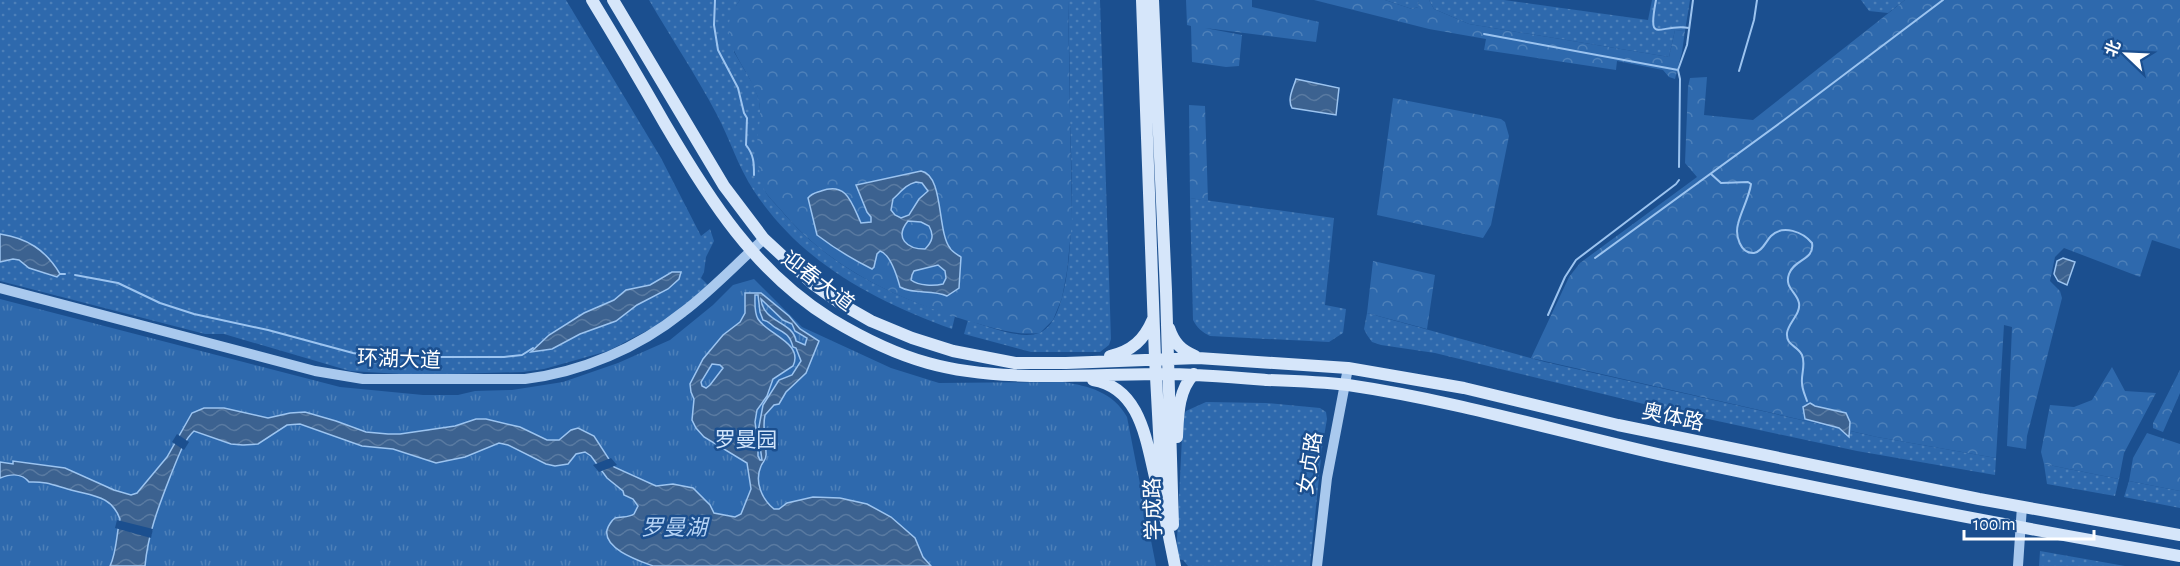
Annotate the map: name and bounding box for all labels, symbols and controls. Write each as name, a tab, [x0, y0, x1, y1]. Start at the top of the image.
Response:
north arrow	[2096, 24, 2156, 84]
text: 北	[2102, 38, 2124, 59]
street label: 迎春大道	[778, 247, 858, 315]
street label: 环湖大道	[357, 347, 441, 371]
street label: 奥体路	[1640, 400, 1706, 434]
park label: 罗曼园	[715, 430, 778, 451]
street label: 女贞路	[1294, 430, 1326, 496]
street label: 学成路	[1141, 477, 1165, 541]
scale bar	[1964, 503, 2094, 541]
water label: 罗曼湖	[641, 516, 710, 539]
text: 100 m	[1973, 516, 2016, 534]

